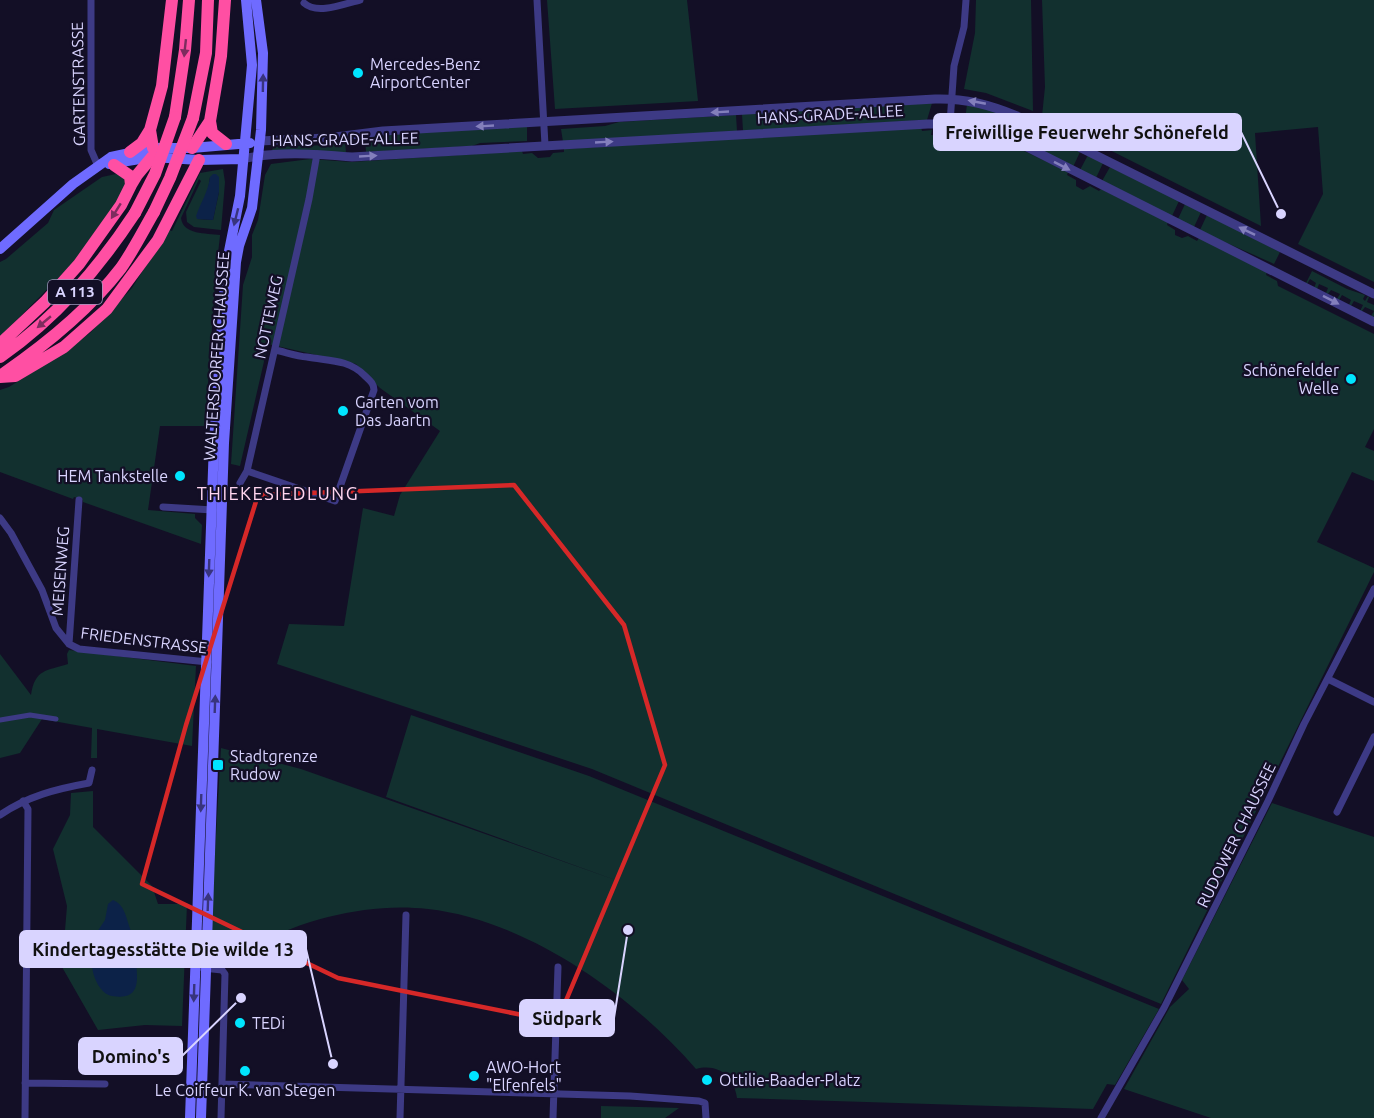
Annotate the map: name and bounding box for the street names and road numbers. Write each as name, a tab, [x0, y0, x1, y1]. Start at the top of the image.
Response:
street label: GARTENSTRASSE	[68, 22, 88, 146]
street label: HANS-GRADE-ALLEE	[756, 101, 904, 127]
street label: HANS-GRADE-ALLEE	[271, 129, 419, 149]
street label: WALTERSDORFER CHAUSSEE	[200, 251, 232, 461]
street label: NOTTEWEG	[250, 274, 286, 360]
road number: A 113	[48, 280, 102, 304]
street label: MEISENWEG	[48, 526, 72, 616]
street label: FRIEDENSTRASSE	[80, 623, 208, 657]
street label: RUDOWER CHAUSSEE	[1193, 760, 1279, 910]

